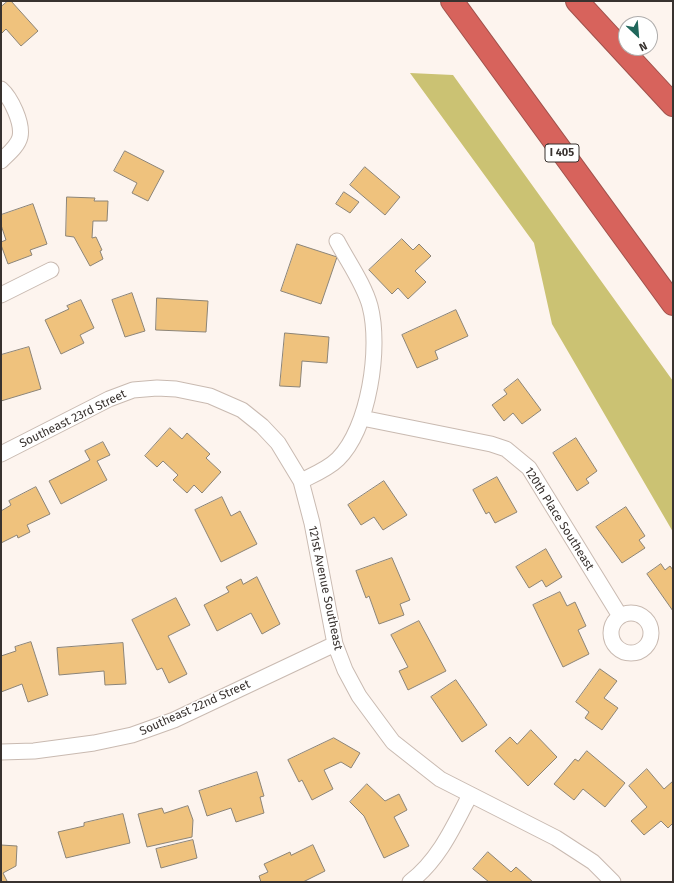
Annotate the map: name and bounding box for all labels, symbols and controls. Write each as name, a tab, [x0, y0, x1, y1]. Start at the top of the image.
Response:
north arrow	[618, 16, 658, 56]
text: N	[637, 39, 649, 54]
road number: I 405	[545, 144, 579, 162]
street label: Southeast 23rd Street	[17, 387, 129, 451]
street label: 120th Place Southeast	[521, 465, 597, 573]
street label: 121st Avenue Southeast	[305, 524, 345, 652]
street label: Southeast 22nd Street	[137, 677, 253, 739]

